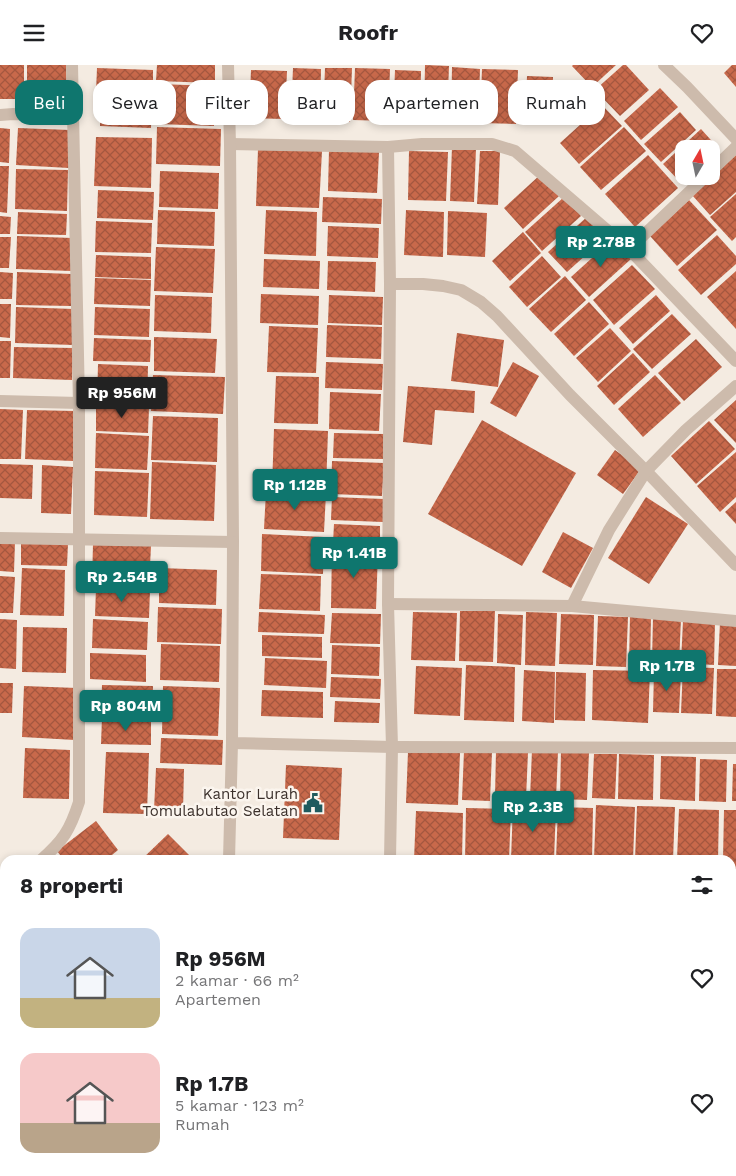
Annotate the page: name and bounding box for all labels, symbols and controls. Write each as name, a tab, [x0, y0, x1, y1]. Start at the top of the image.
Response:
icon: menu	[20, 19, 48, 47]
icon: heart	[688, 19, 716, 47]
text: Roofr	[338, 20, 398, 45]
chip: Beli	[15, 80, 83, 125]
chip: Sewa	[93, 80, 176, 125]
chip: Filter	[186, 80, 268, 125]
chip: Baru	[278, 80, 355, 125]
chip: Apartemen	[365, 80, 498, 125]
chip: Rumah	[508, 80, 605, 125]
north arrow	[675, 140, 720, 185]
map controls	[675, 140, 720, 185]
pin: Rp 2.78B	[549, 225, 653, 268]
text: Rp 2.78B	[567, 232, 635, 251]
pin: Rp 956M	[76, 377, 168, 419]
text: Rp 956M	[87, 383, 157, 402]
pin: Rp 1.12B	[243, 469, 347, 511]
text: Rp 1.12B	[264, 475, 326, 494]
pin: Rp 1.41B	[302, 537, 406, 579]
text: Rp 1.41B	[322, 543, 386, 562]
pin: Rp 2.54B	[70, 561, 174, 603]
text: Rp 2.54B	[87, 567, 157, 586]
pin: Rp 1.7B	[621, 649, 713, 692]
text: Rp 1.7B	[639, 656, 695, 675]
pin: Rp 804M	[80, 689, 172, 732]
text: Rp 804M	[91, 696, 161, 715]
place label: Kantor Lurah Tomulabutao Selatan	[142, 785, 298, 820]
pin: Rp 2.3B	[487, 791, 579, 833]
public building icon: Kantor Lurah Tomulabutao Selatan	[302, 792, 324, 814]
text: Rp 2.3B	[503, 797, 563, 816]
icon: filters	[688, 871, 716, 899]
text: 8 properti	[20, 873, 123, 898]
text: Rp 956M	[175, 946, 266, 971]
icon: home	[60, 948, 120, 1008]
icon: heart	[688, 964, 716, 992]
text: 2 kamar · 66 m²	[175, 971, 299, 990]
text: Apartemen	[175, 990, 261, 1009]
text: Rp 1.7B	[175, 1071, 248, 1096]
icon: home	[60, 1073, 120, 1133]
icon: heart	[688, 1089, 716, 1117]
text: 5 kamar · 123 m²	[175, 1096, 304, 1115]
text: Rumah	[175, 1115, 230, 1134]

